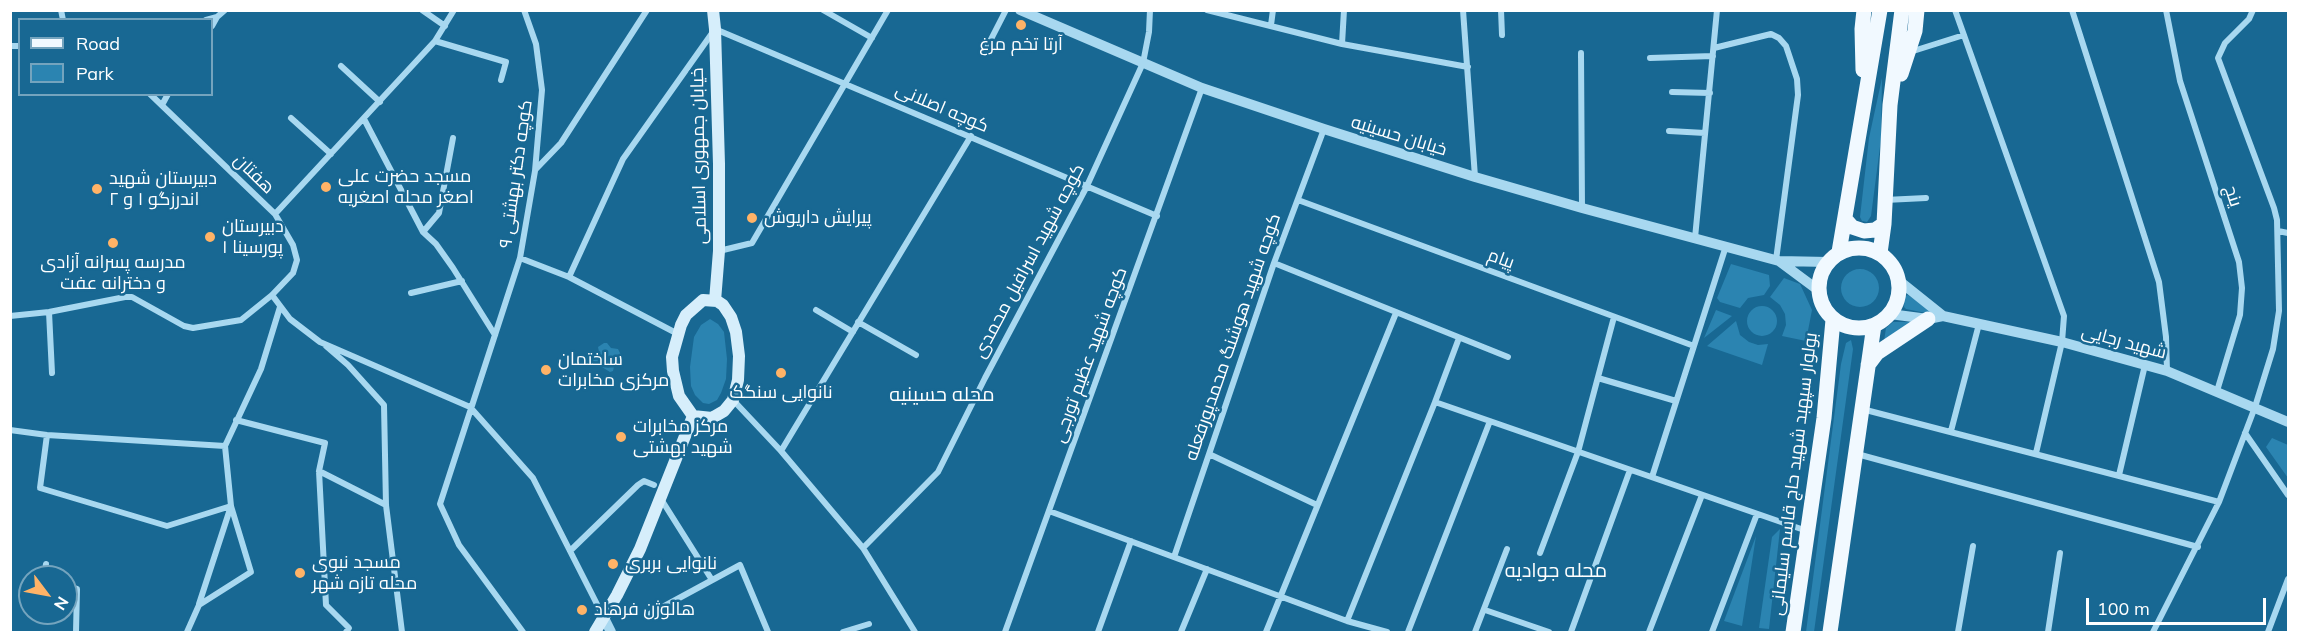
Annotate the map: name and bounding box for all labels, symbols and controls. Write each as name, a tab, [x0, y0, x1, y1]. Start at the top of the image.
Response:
legend	[18, 18, 213, 96]
marker: آرتا تخم مرغ	[1014, 18, 1028, 32]
text: Road	[76, 32, 120, 55]
place label: آرتا تخم مرغ	[979, 34, 1063, 56]
text: Park	[76, 62, 114, 85]
street label: خیابان جمهوری اسلامی	[687, 67, 711, 245]
street label: کوچه اصلانی	[892, 79, 992, 137]
street label: کوچه دکتر بهشتی ۹	[495, 98, 537, 250]
street label: خیابان حسینیه	[1348, 111, 1450, 161]
street label: هفتان	[229, 149, 279, 199]
street label: کوچه شهید اسرافیل محمدی	[969, 160, 1089, 362]
place label: مسجد حضرت علی اصغر محله اصغریه	[338, 166, 474, 208]
place label: دبیرستان شهید اندرزگو ۱ و ۲	[109, 168, 217, 210]
marker: مسجد حضرت علی اصغر محله اصغریه	[319, 180, 333, 194]
marker: دبیرستان شهید اندرزگو ۱ و ۲	[90, 182, 104, 196]
street label: ینج	[2219, 182, 2247, 210]
place label: پیرایش داریوش	[764, 207, 872, 229]
marker: پیرایش داریوش	[745, 211, 759, 225]
street label: کوچه شهید هوشنگ محمدپورفعله	[1180, 211, 1286, 463]
place label: دبیرستان پورسینا ۱	[222, 216, 284, 258]
marker: دبیرستان پورسینا ۱	[203, 230, 217, 244]
marker: مدرسه پسرانه آزادی و دخترانه عفت	[106, 236, 120, 250]
street label: پیام	[1485, 244, 1517, 274]
place label: مدرسه پسرانه آزادی و دخترانه عفت	[40, 252, 186, 294]
street label: کوچه شهید عظیم تورجی	[1048, 264, 1132, 446]
street label: شهید رجایی	[2079, 320, 2169, 364]
street label: بولوار سپهبد شهید حاج قاسم سلیمانی	[1766, 331, 1822, 617]
place label: ساختمان مرکزی مخابرات	[558, 349, 669, 392]
marker: ساختمان مرکزی مخابرات	[539, 363, 553, 377]
marker: نانوایی سنگک	[774, 366, 788, 380]
place label: نانوایی سنگک	[729, 382, 833, 404]
district label: محله حسینیه	[889, 383, 995, 407]
place label: مرکز مخابرات شهید بهشتی	[633, 416, 733, 458]
marker: مرکز مخابرات شهید بهشتی	[614, 430, 628, 444]
place label: مسجد نبوی محله تازه شهر	[312, 552, 417, 594]
place label: نانوایی بربری	[625, 553, 717, 575]
marker: نانوایی بربری	[606, 557, 620, 571]
district label: محله جوادیه	[1505, 559, 1607, 583]
north arrow	[18, 565, 78, 625]
marker: مسجد نبوی محله تازه شهر	[293, 566, 307, 580]
scale bar	[2089, 586, 2269, 624]
text: N	[50, 593, 73, 614]
text: 100 m	[2097, 597, 2150, 620]
place label: هالوژن فرهاد	[594, 599, 695, 621]
marker: هالوژن فرهاد	[575, 603, 589, 617]

